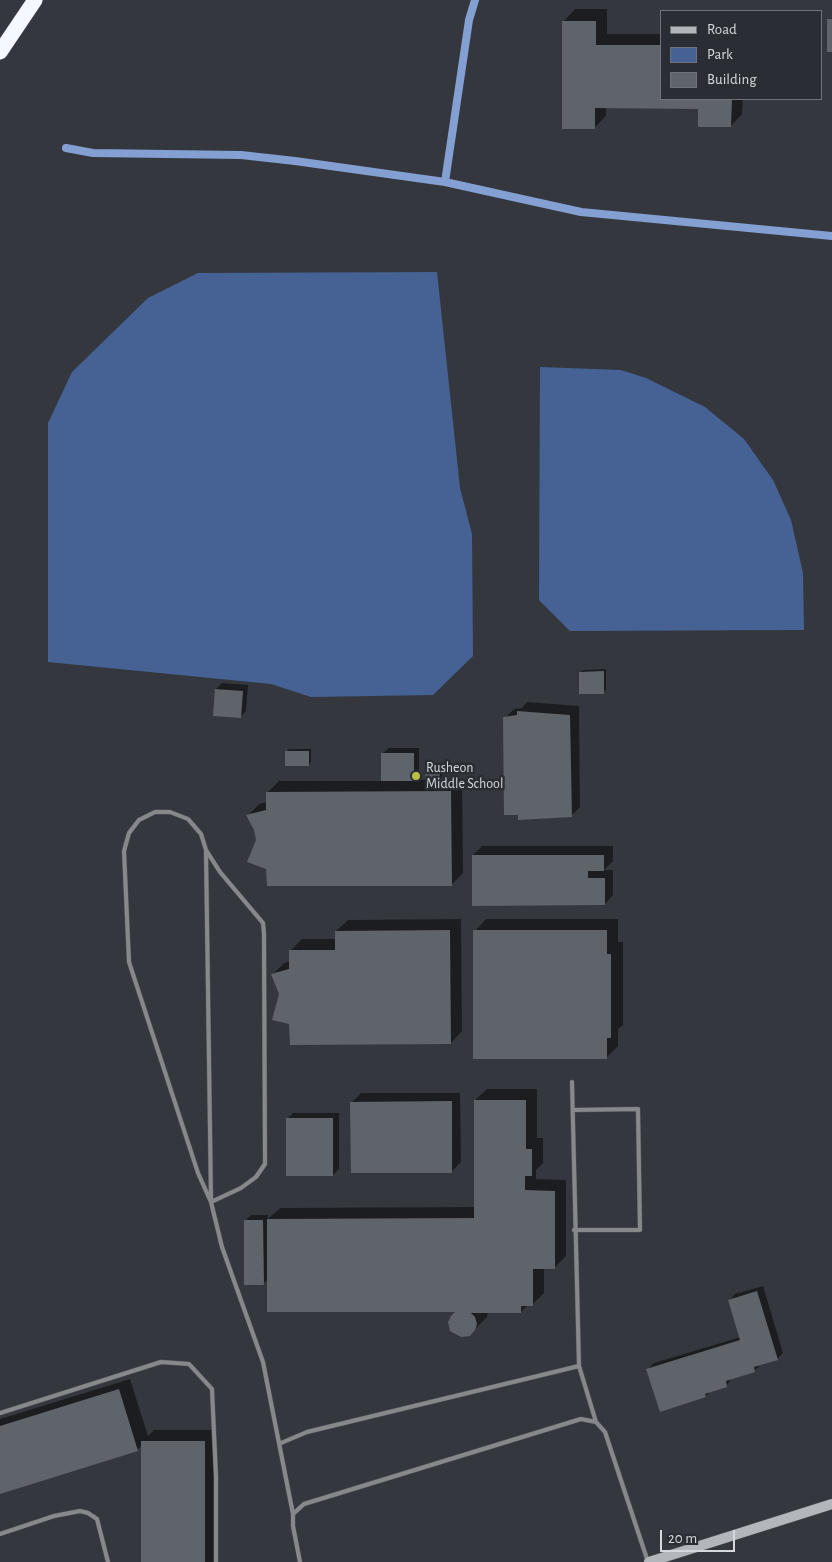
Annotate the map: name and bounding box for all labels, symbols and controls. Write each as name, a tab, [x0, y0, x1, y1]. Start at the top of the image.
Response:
legend	[660, 10, 822, 100]
text: Road	[707, 22, 737, 37]
text: Park	[707, 47, 733, 62]
text: Building	[707, 72, 757, 87]
place label: Rusheon Middle School	[426, 760, 503, 792]
marker: Rusheon Middle School	[410, 770, 422, 782]
scale bar	[662, 1520, 737, 1552]
text: 20 m	[668, 1531, 697, 1546]

